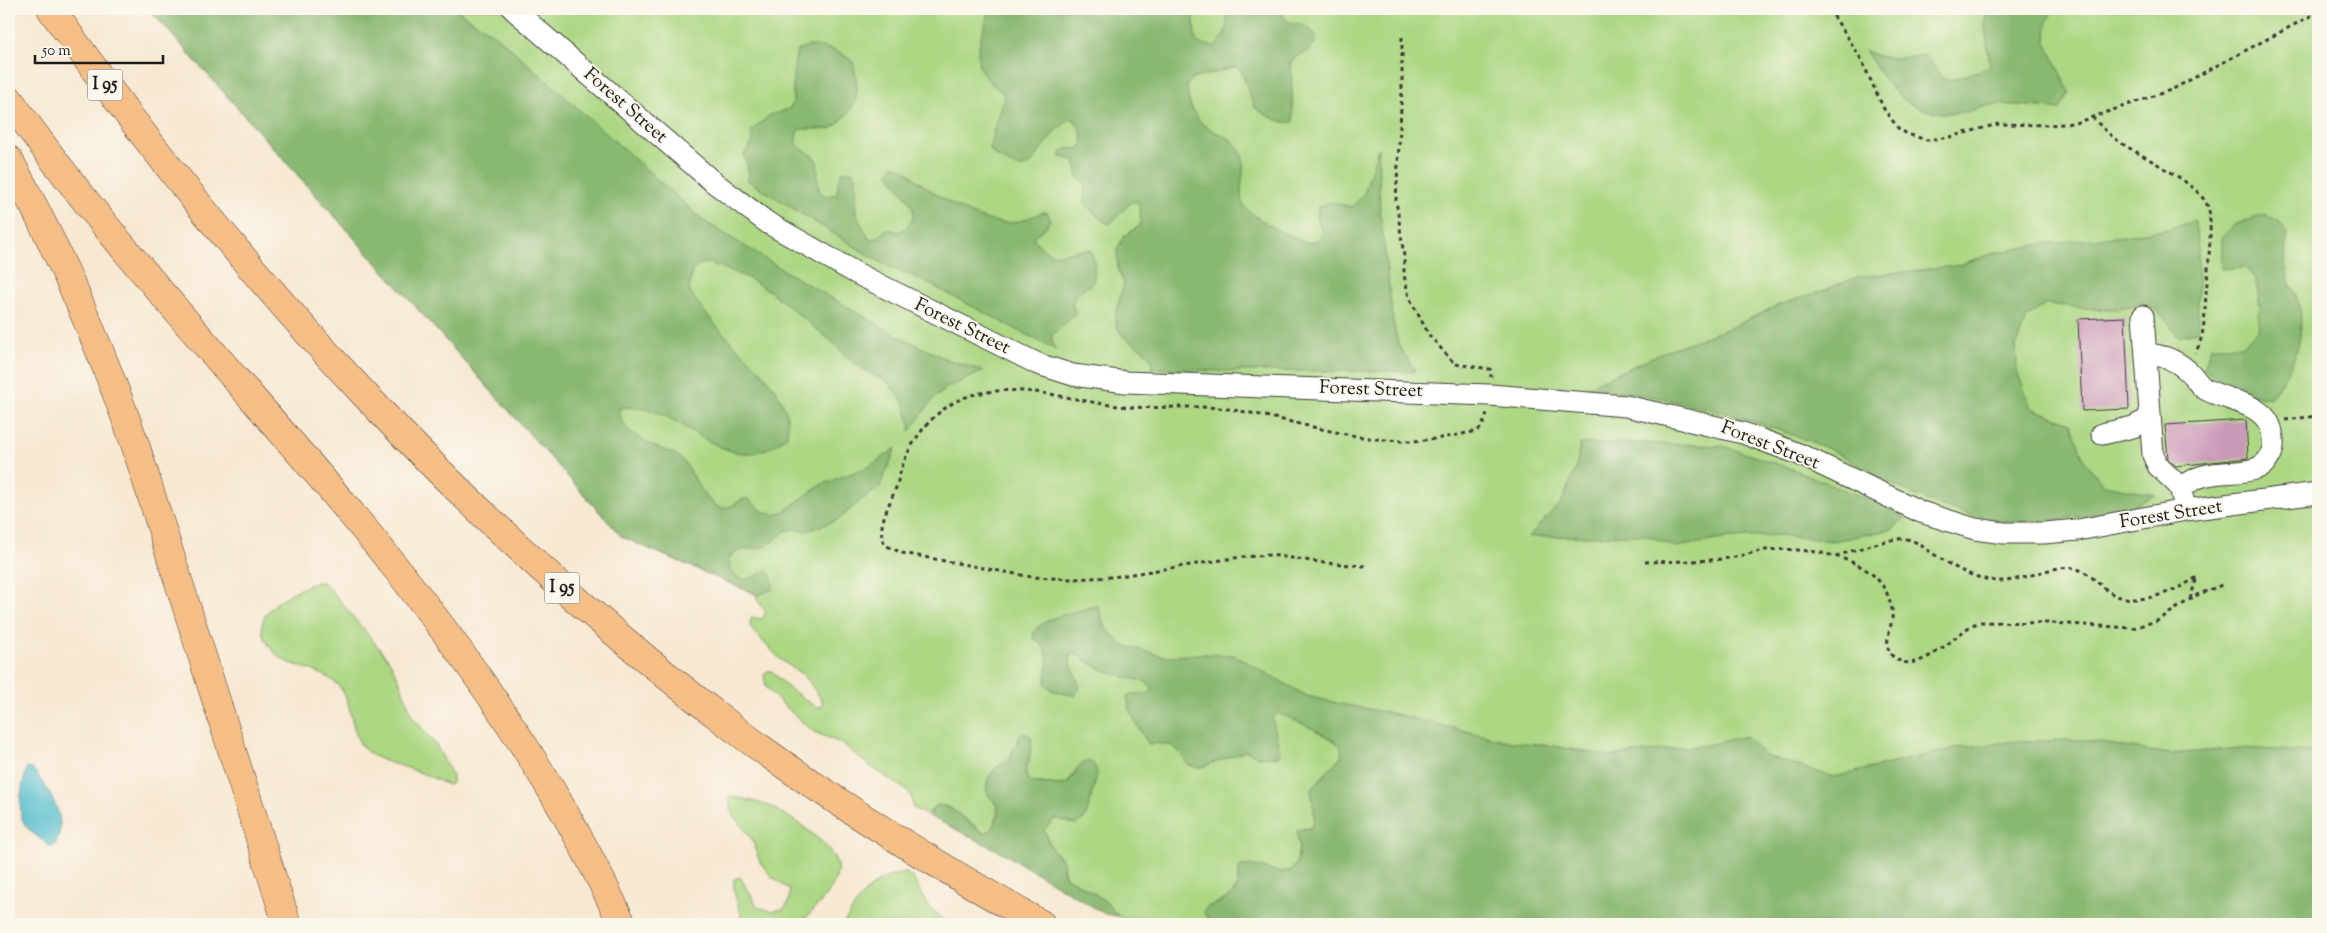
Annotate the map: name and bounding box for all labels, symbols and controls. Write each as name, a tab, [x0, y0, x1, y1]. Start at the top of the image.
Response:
scale bar	[35, 32, 162, 64]
text: 50 m	[41, 41, 71, 62]
street label: Forest Street	[577, 62, 673, 151]
road number: I 95	[88, 70, 122, 100]
street label: Forest Street	[909, 292, 1015, 362]
street label: Forest Street	[1319, 375, 1424, 405]
street label: Forest Street	[1717, 415, 1824, 477]
street label: Forest Street	[2118, 493, 2225, 536]
road number: I 95	[544, 572, 580, 604]

